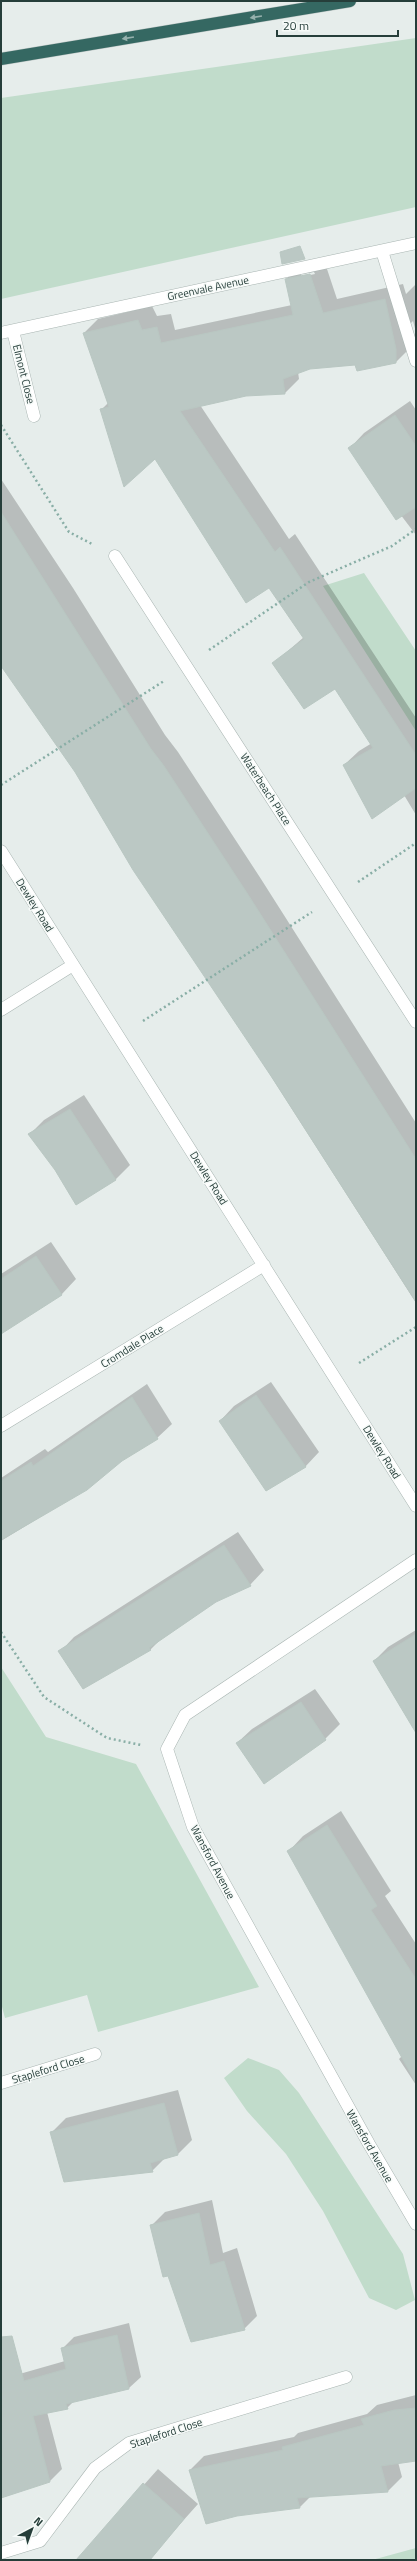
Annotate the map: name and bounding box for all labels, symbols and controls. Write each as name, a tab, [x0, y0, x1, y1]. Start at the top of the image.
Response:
scale bar	[277, 12, 398, 38]
one-way arrow	[250, 14, 262, 20]
text: 20 m	[283, 16, 309, 35]
one-way arrow	[122, 35, 134, 41]
street label: Greenvale Avenue	[166, 271, 251, 304]
street label: Elmont Close	[9, 343, 39, 406]
street label: Waterbeach Place	[237, 750, 296, 829]
street label: Dewley Road	[12, 875, 58, 935]
street label: Dewley Road	[186, 1148, 232, 1208]
street label: Cromdale Place	[98, 1320, 167, 1372]
street label: Dewley Road	[359, 1422, 405, 1482]
street label: Wansford Avenue	[187, 1822, 239, 1902]
street label: Stapleford Close	[10, 2050, 87, 2088]
street label: Wansford Avenue	[343, 2107, 398, 2186]
street label: Stapleford Close	[128, 2414, 205, 2452]
north arrow	[12, 2509, 52, 2549]
text: N	[30, 2513, 47, 2530]

